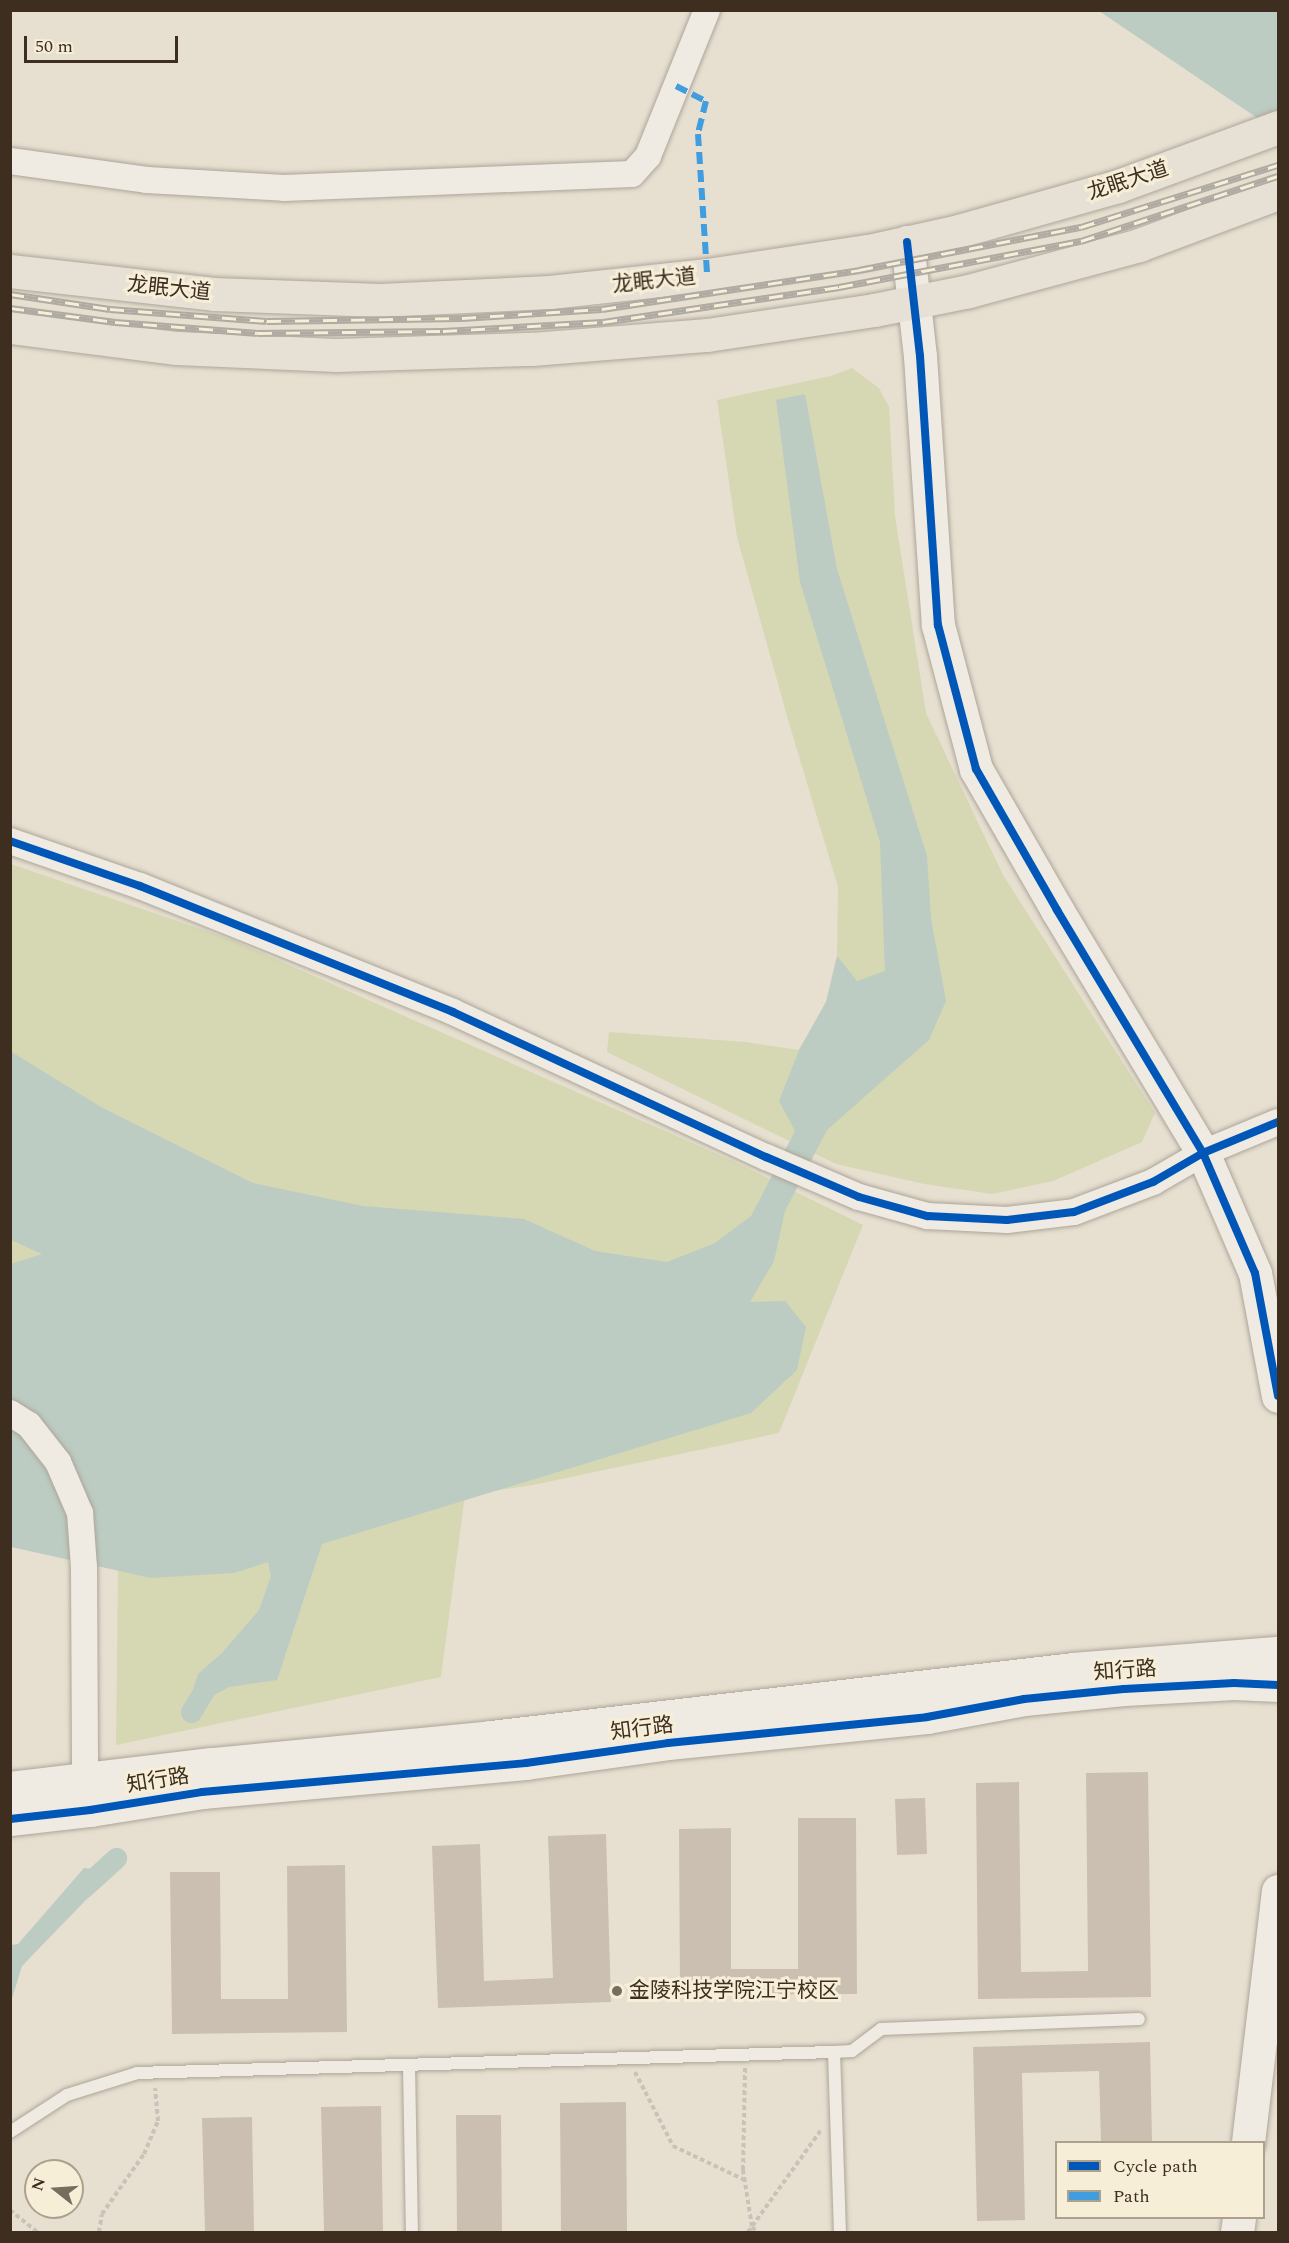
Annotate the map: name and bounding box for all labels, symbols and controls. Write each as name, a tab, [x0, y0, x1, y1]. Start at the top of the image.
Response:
scale bar	[27, 24, 182, 62]
text: 50 m	[35, 33, 73, 60]
street label: 龙眠大道	[1084, 156, 1172, 206]
street label: 龙眠大道	[611, 264, 697, 298]
street label: 龙眠大道	[126, 272, 212, 306]
street label: 知行路	[1093, 1656, 1157, 1686]
street label: 知行路	[609, 1713, 675, 1745]
street label: 知行路	[125, 1764, 191, 1798]
place label: 金陵科技学院江宁校区	[629, 1978, 839, 2004]
marker: 金陵科技学院江宁校区	[610, 1984, 624, 1998]
legend	[1055, 2141, 1265, 2219]
text: Cycle path	[1113, 2153, 1198, 2180]
north arrow	[24, 2159, 84, 2219]
text: N	[25, 2175, 52, 2194]
text: Path	[1113, 2183, 1150, 2210]

